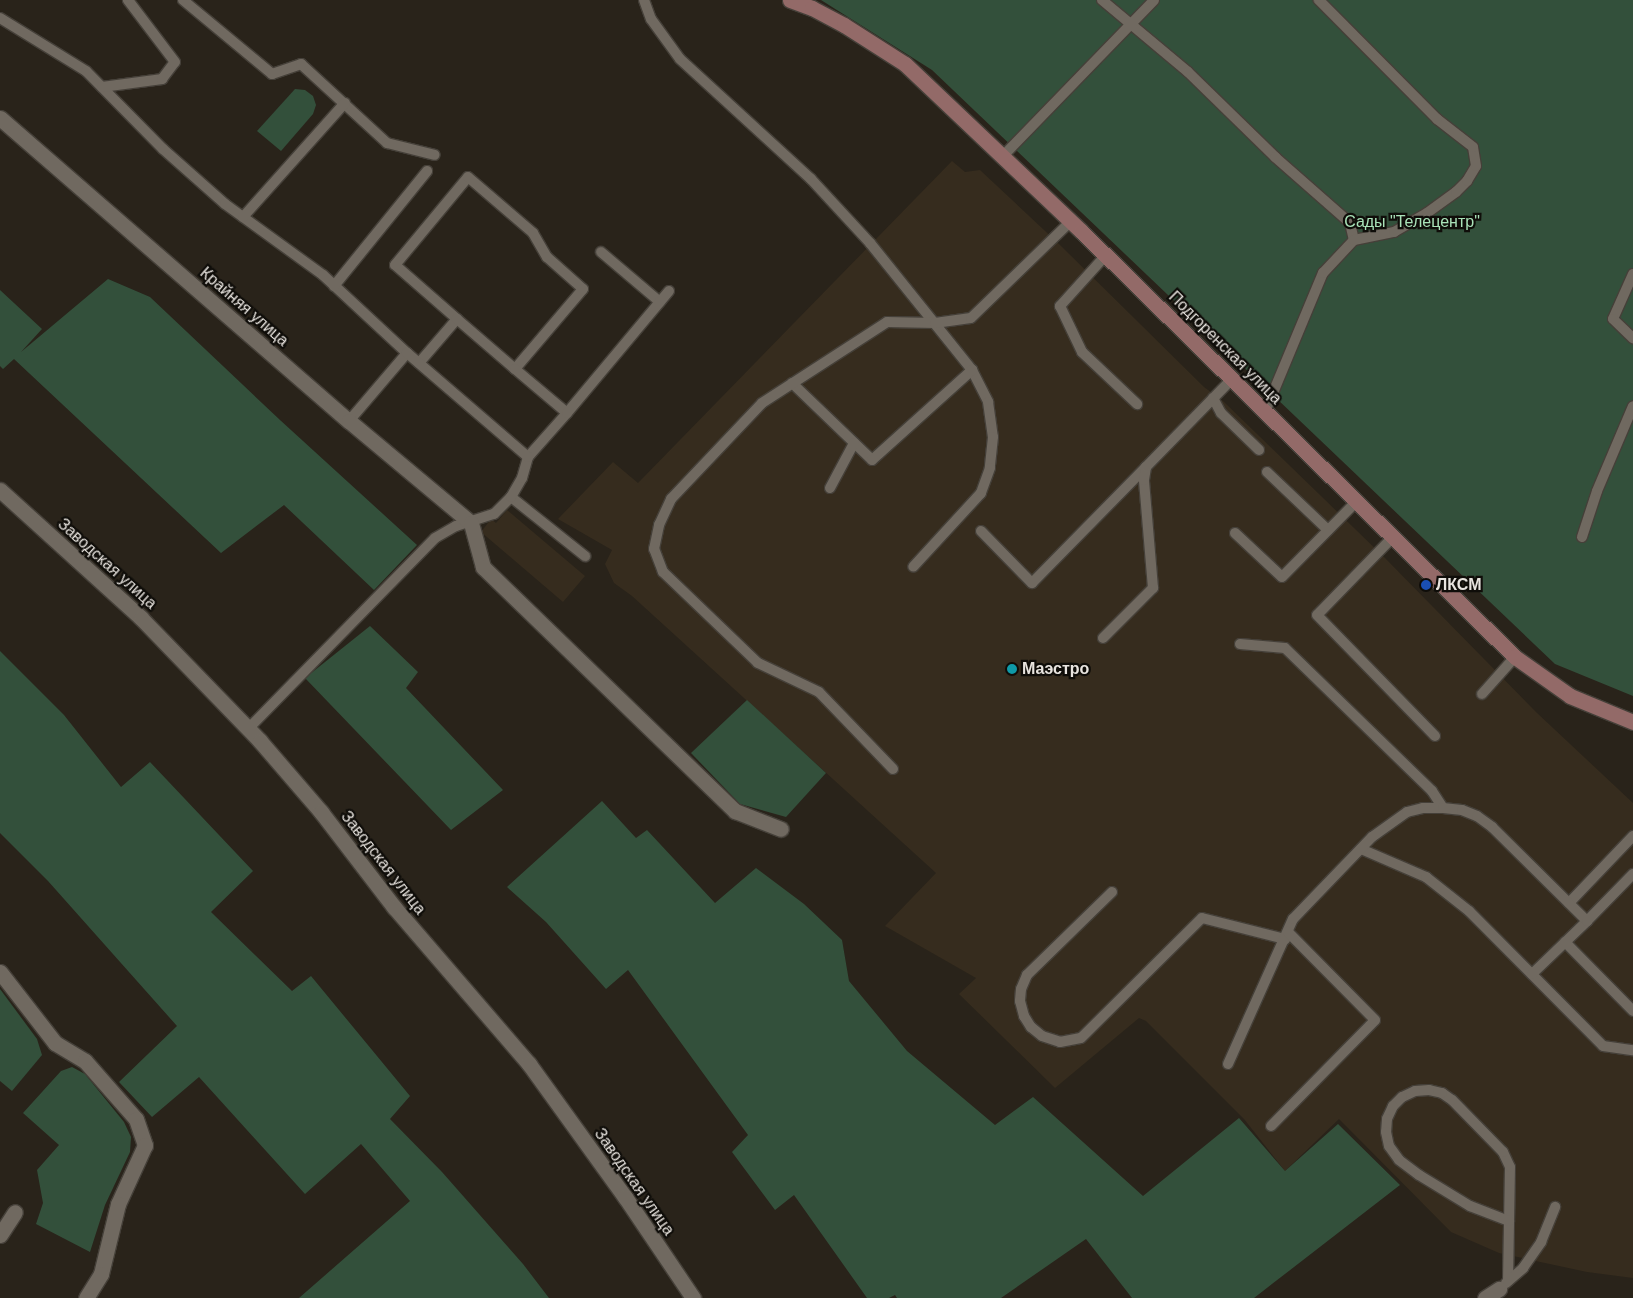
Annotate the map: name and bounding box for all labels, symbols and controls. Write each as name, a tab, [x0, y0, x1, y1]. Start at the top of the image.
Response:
park label: Сады "Телецентр"	[1344, 212, 1480, 232]
street label: Крайняя улица	[196, 263, 292, 351]
street label: Подгоренская улица	[1165, 288, 1285, 408]
street label: Заводская улица	[54, 515, 160, 613]
place label: ЛКСМ	[1436, 575, 1481, 595]
marker: ЛКСМ	[1420, 579, 1432, 591]
place label: Маэстро	[1022, 659, 1089, 679]
marker: Маэстро	[1006, 663, 1018, 675]
street label: Заводская улица	[337, 807, 429, 919]
street label: Заводская улица	[590, 1125, 678, 1239]

